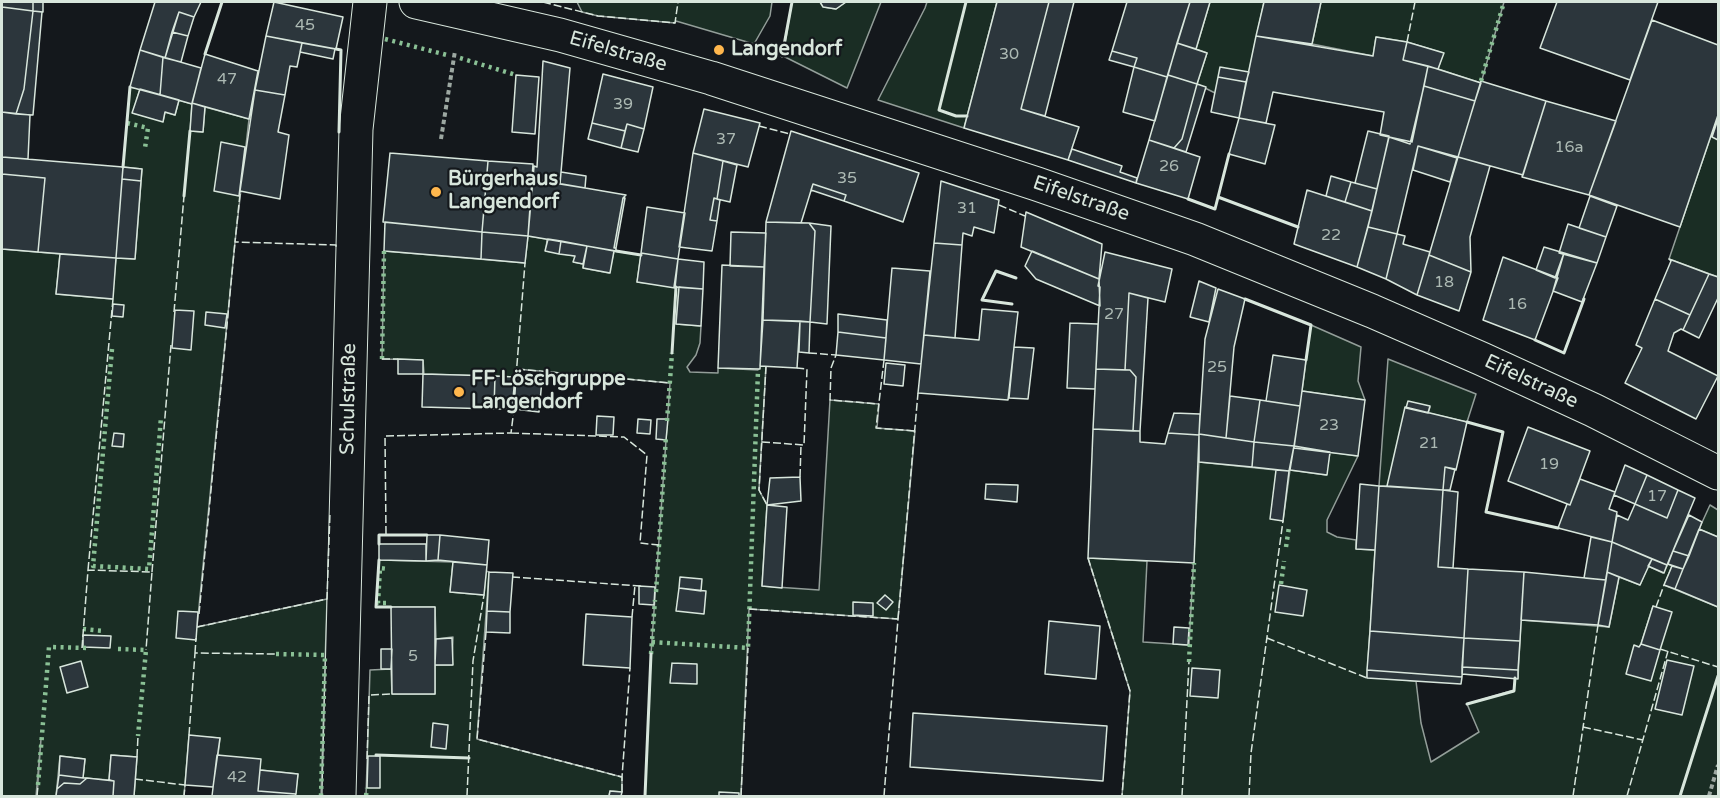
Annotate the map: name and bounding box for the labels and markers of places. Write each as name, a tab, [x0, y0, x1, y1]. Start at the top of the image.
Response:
place label: Langendorf	[731, 38, 842, 62]
marker: Langendorf	[712, 43, 726, 57]
place label: Bürgerhaus Langendorf	[448, 168, 559, 215]
marker: Bürgerhaus Langendorf	[429, 185, 443, 199]
place label: FF Löschgruppe Langendorf	[471, 368, 626, 415]
marker: FF Löschgruppe Langendorf	[452, 385, 466, 399]

